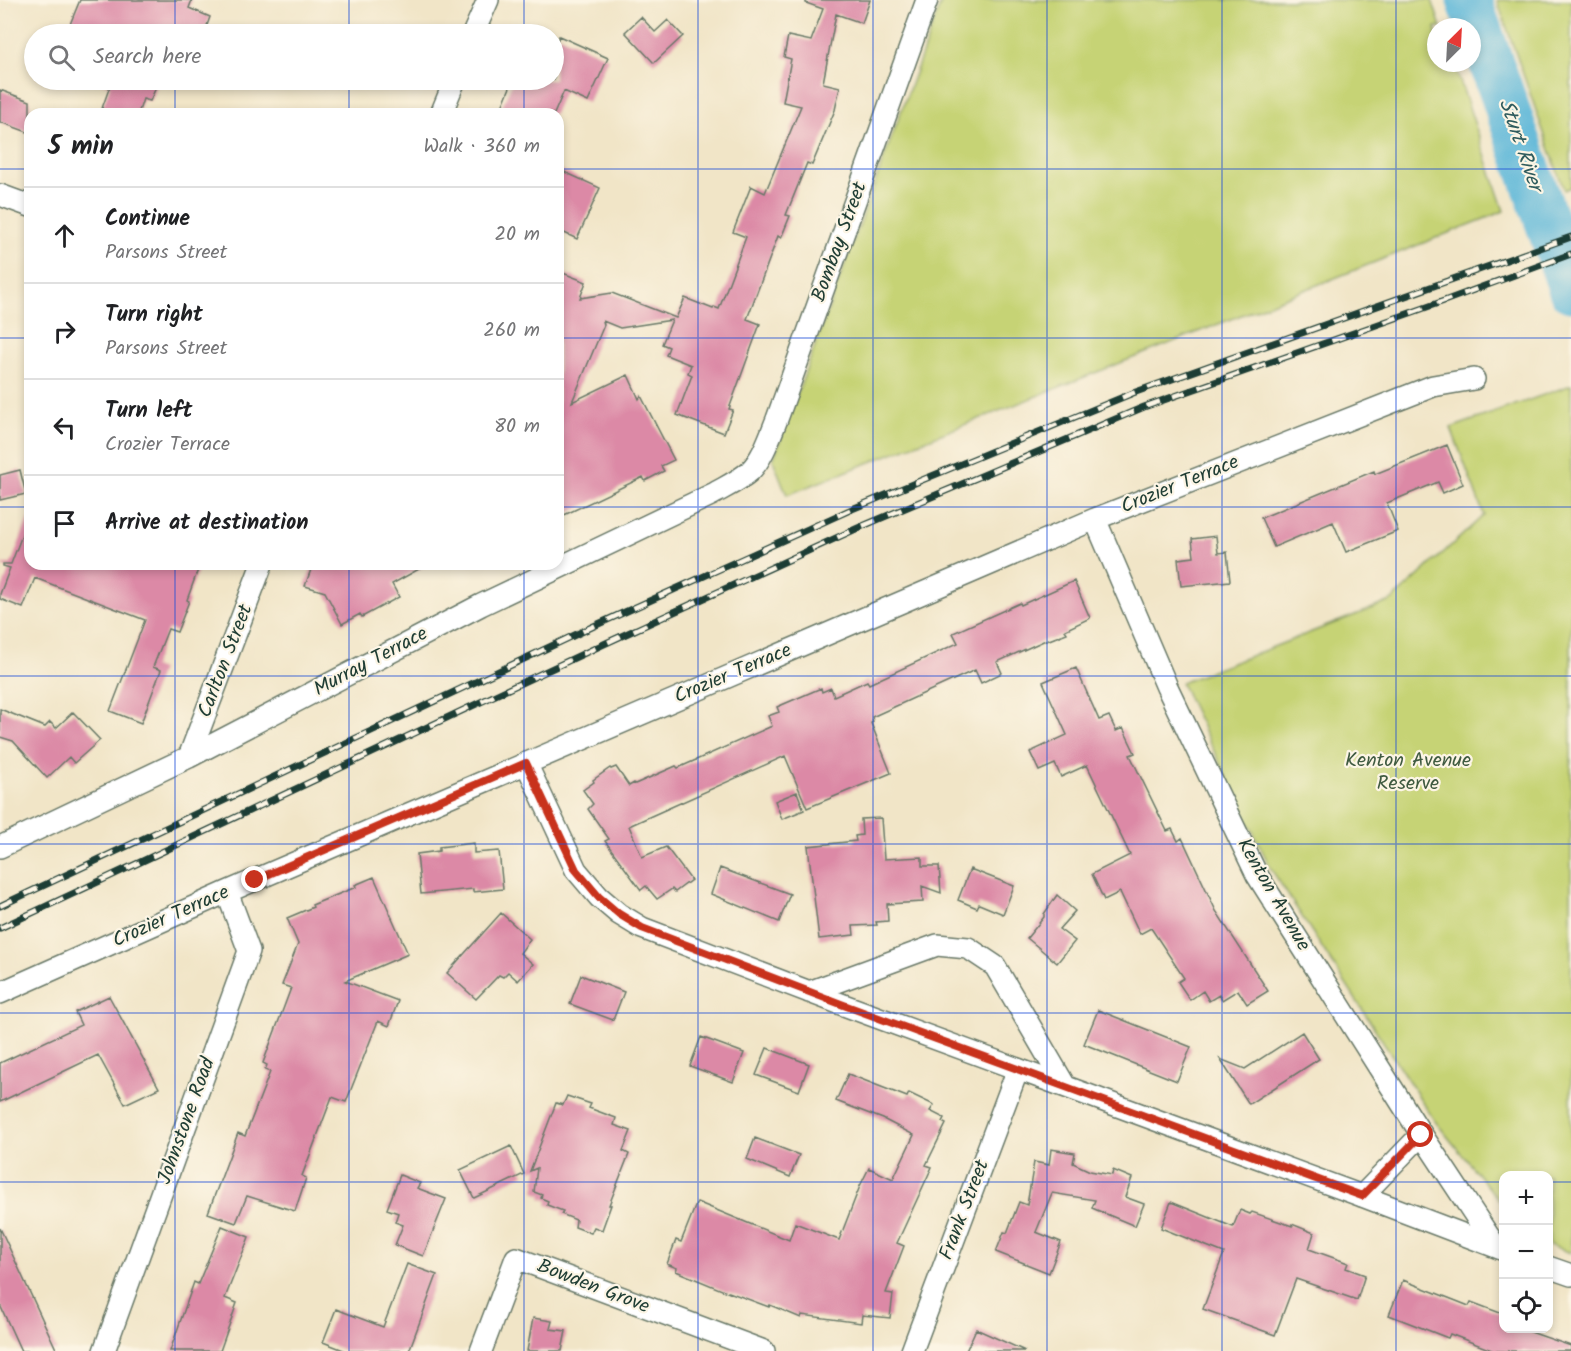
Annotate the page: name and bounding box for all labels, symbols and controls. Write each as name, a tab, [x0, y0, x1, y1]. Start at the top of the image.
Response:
north arrow	[1427, 18, 1481, 72]
search box	[24, 24, 564, 90]
text: Search here	[93, 40, 201, 75]
icon: search	[45, 41, 78, 74]
water label: Sturt River	[1489, 95, 1552, 199]
text: 5 min	[48, 126, 114, 168]
text: Walk · 360 m	[423, 131, 540, 163]
street label: Bombay Street	[803, 177, 877, 307]
text: Continue	[105, 202, 190, 237]
icon: ahead	[48, 219, 81, 252]
text: 20 m	[494, 219, 540, 251]
text: Parsons Street	[105, 237, 227, 269]
text: Turn right	[105, 298, 203, 333]
icon: right	[48, 315, 81, 348]
text: 260 m	[483, 315, 540, 347]
text: Parsons Street	[105, 333, 227, 365]
text: Turn left	[105, 394, 192, 429]
icon: left	[48, 411, 81, 444]
text: 80 m	[494, 411, 540, 443]
text: Crozier Terrace	[105, 429, 230, 461]
street label: Crozier Terrace	[1116, 447, 1244, 523]
text: Arrive at destination	[105, 506, 308, 541]
icon: arrive	[48, 507, 81, 540]
street label: Carlton Street	[190, 599, 262, 722]
street label: Murray Terrace	[308, 618, 434, 706]
street label: Crozier Terrace	[669, 635, 797, 713]
park label: Kenton Avenue Reserve	[1345, 745, 1471, 800]
street label: Kenton Avenue	[1228, 833, 1318, 957]
route end	[241, 866, 267, 892]
street label: Crozier Terrace	[107, 877, 235, 957]
street label: Johnstone Road	[149, 1052, 225, 1189]
route start	[1407, 1121, 1433, 1147]
street label: Frank Street	[931, 1155, 999, 1265]
map controls	[1499, 1171, 1553, 1333]
button: +	[1499, 1171, 1553, 1225]
button: −	[1499, 1225, 1553, 1279]
street label: Bowden Grove	[532, 1251, 654, 1323]
button: locate	[1499, 1279, 1553, 1333]

